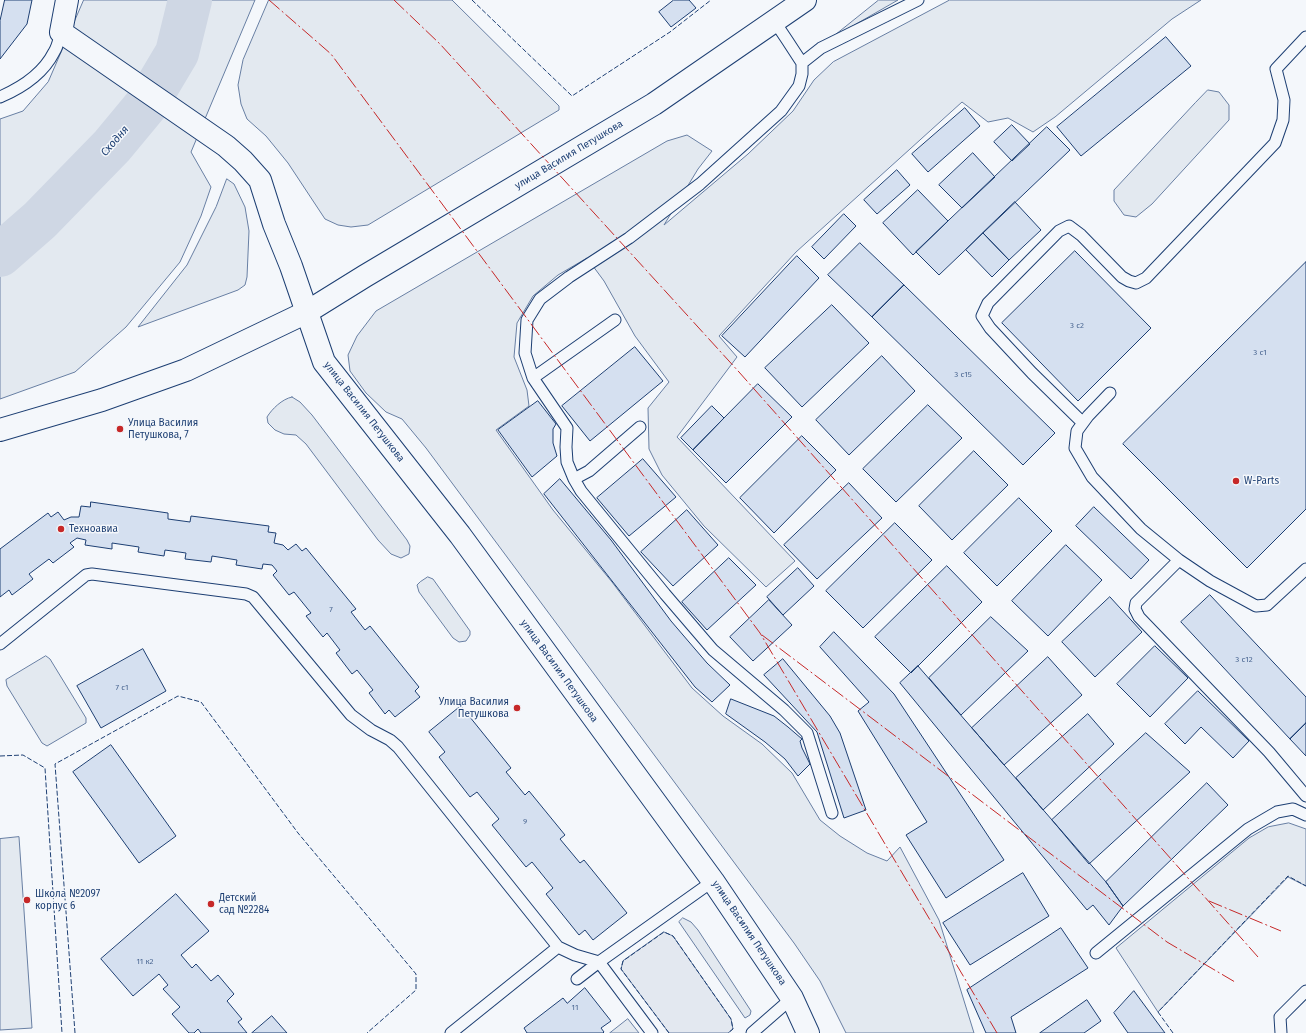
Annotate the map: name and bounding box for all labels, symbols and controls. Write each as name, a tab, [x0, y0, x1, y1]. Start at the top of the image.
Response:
street label: улица Василия Петушкова	[513, 118, 625, 192]
water label: Сходня	[98, 123, 132, 159]
house number: 3 с2	[1070, 321, 1084, 331]
house number: 3 с1	[1253, 348, 1267, 358]
street label: улица Василия Петушкова	[321, 359, 407, 465]
house number: 3 с15	[954, 370, 972, 380]
place label: Улица Василия Петушкова, 7	[128, 417, 198, 440]
marker: Улица Василия Петушкова, 7	[115, 424, 125, 434]
place label: W-Parts	[1244, 475, 1279, 487]
marker: W-Parts	[1231, 476, 1241, 486]
place label: Техноавиа	[69, 523, 118, 535]
marker: Техноавиа	[56, 524, 66, 534]
house number: 7	[329, 605, 333, 615]
street label: улица Василия Петушкова	[518, 617, 600, 725]
house number: 3 с12	[1235, 655, 1253, 665]
house number: 7 с1	[116, 683, 128, 693]
place label: Улица Василия Петушкова	[439, 696, 509, 720]
marker: Улица Василия Петушкова	[512, 703, 522, 713]
house number: 9	[523, 817, 527, 827]
street label: улица Василия Петушкова	[709, 878, 789, 988]
place label: Школа №2097 корпус 6	[35, 888, 100, 912]
place label: Детский сад №2284	[219, 892, 269, 916]
marker: Школа №2097 корпус 6	[22, 895, 32, 905]
marker: Детский сад №2284	[206, 899, 216, 909]
house number: 11 к2	[136, 957, 154, 967]
house number: 11	[572, 1003, 578, 1013]

